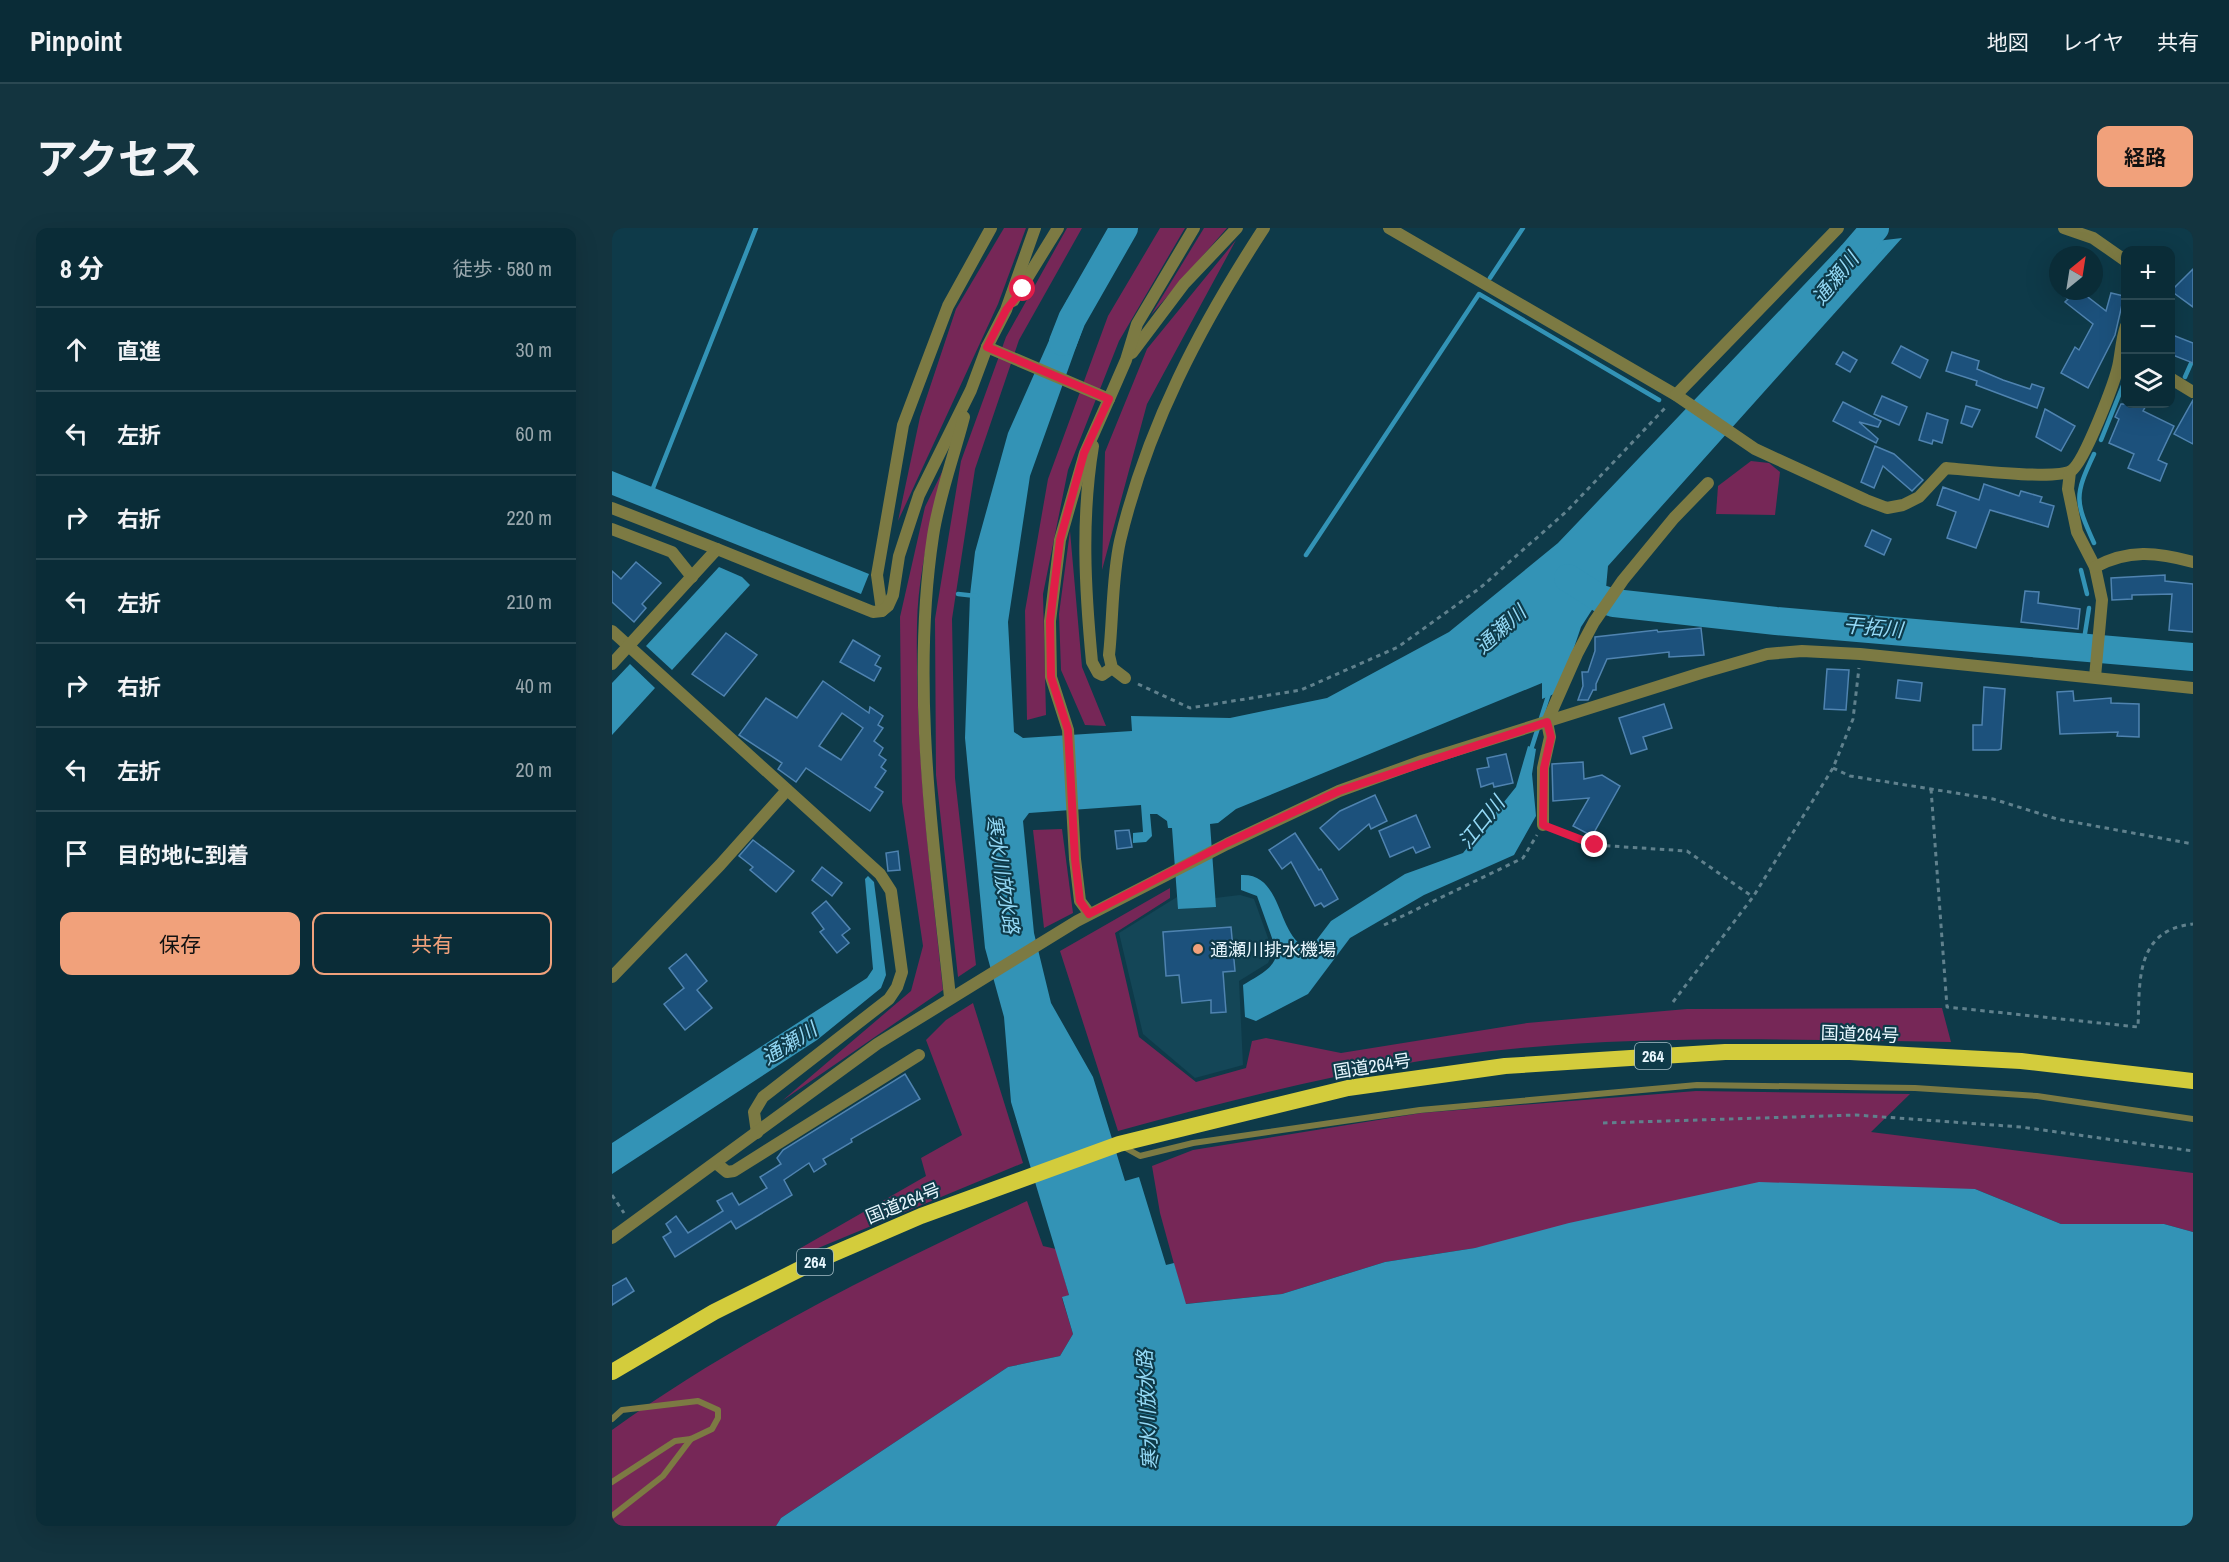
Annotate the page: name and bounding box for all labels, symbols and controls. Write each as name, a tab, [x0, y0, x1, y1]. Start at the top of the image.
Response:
text: Pinpoint	[30, 22, 122, 60]
text: 地図	[1987, 28, 2029, 57]
text: レイヤ	[2062, 28, 2124, 57]
text: 共有	[2157, 28, 2199, 57]
button: 経路	[2097, 126, 2193, 187]
text: アクセス	[36, 131, 202, 187]
water label: 通瀬川	[1806, 245, 1866, 310]
north arrow	[2049, 246, 2103, 300]
map controls	[2121, 246, 2175, 408]
button: +	[2121, 246, 2175, 300]
text: 8 分	[60, 251, 104, 286]
text: 徒歩 · 580 m	[453, 255, 552, 282]
route start	[1009, 275, 1035, 301]
button: −	[2121, 300, 2175, 354]
icon: ahead	[60, 333, 93, 366]
text: 直進	[117, 336, 161, 366]
text: 30 m	[516, 336, 552, 363]
button: layers	[2121, 354, 2175, 408]
icon: left	[60, 417, 93, 450]
text: 左折	[117, 420, 161, 450]
text: 60 m	[516, 420, 552, 447]
icon: right	[60, 501, 93, 534]
text: 右折	[117, 504, 161, 534]
text: 220 m	[506, 504, 552, 531]
icon: left	[60, 585, 93, 618]
text: 左折	[117, 588, 161, 618]
text: 210 m	[506, 588, 552, 615]
water label: 通瀬川	[1469, 598, 1533, 659]
water label: 干拓川	[1842, 611, 1906, 643]
icon: right	[60, 669, 93, 702]
text: 右折	[117, 672, 161, 702]
text: 40 m	[516, 672, 552, 699]
icon: left	[60, 753, 93, 786]
text: 左折	[117, 756, 161, 786]
text: 20 m	[516, 756, 552, 783]
water label: 江口川	[1452, 789, 1512, 854]
water label: 寒水川放水路	[980, 813, 1026, 937]
route end	[1581, 831, 1607, 857]
icon: arrive	[60, 837, 93, 870]
text: 目的地に到着	[117, 840, 249, 870]
button: 保存	[60, 912, 300, 975]
button: 共有	[312, 912, 552, 975]
place label: 通瀬川排水機場	[1210, 937, 1336, 962]
marker: 通瀬川排水機場	[1191, 942, 1205, 956]
water label: 通瀬川	[756, 1015, 823, 1070]
street label: 国道264号	[1820, 1020, 1900, 1048]
road number: 264	[1635, 1043, 1671, 1069]
street label: 国道264号	[1331, 1048, 1413, 1084]
street label: 国道264号	[862, 1177, 944, 1229]
road number: 264	[797, 1249, 833, 1275]
water label: 寒水川放水路	[1130, 1347, 1164, 1471]

